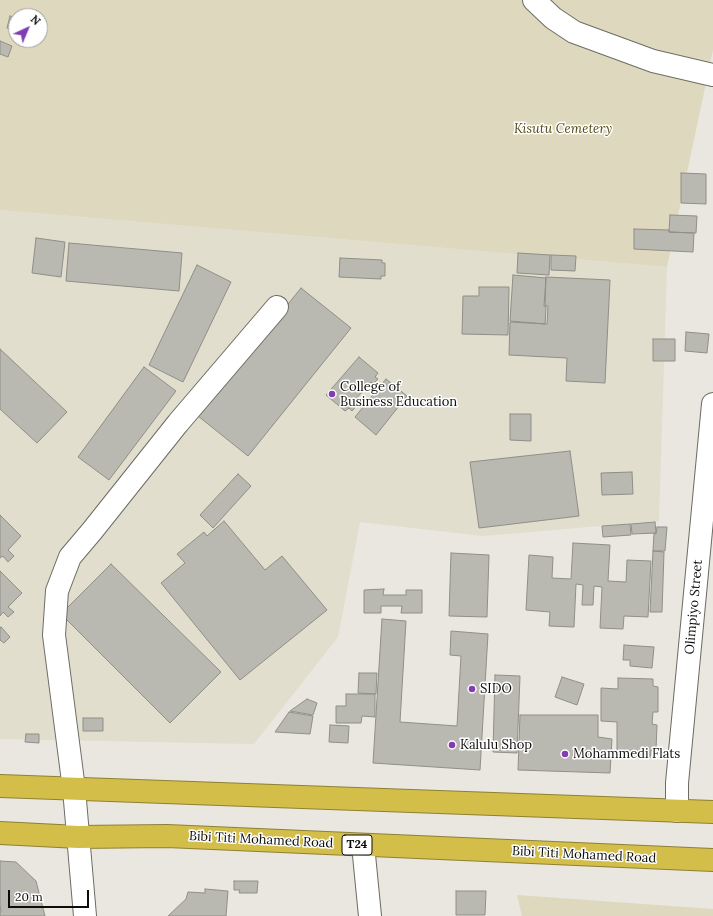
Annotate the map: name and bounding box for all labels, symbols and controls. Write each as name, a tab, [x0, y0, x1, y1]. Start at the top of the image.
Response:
north arrow	[8, 8, 48, 48]
text: N	[28, 12, 44, 28]
park label: Kisutu Cemetery	[514, 121, 612, 137]
place label: College of Business Education	[340, 379, 457, 410]
marker: College of Business Education	[327, 389, 337, 399]
street label: Olimpiyo Street	[682, 559, 706, 655]
place label: SIDO	[480, 681, 512, 697]
marker: SIDO	[467, 684, 477, 694]
place label: Kalulu Shop	[460, 737, 532, 753]
marker: Kalulu Shop	[447, 740, 457, 750]
place label: Mohammedi Flats	[573, 746, 680, 762]
marker: Mohammedi Flats	[560, 749, 570, 759]
street label: Bibi Titi Mohamed Road	[188, 828, 334, 852]
road number: T24	[342, 835, 372, 855]
street label: Bibi Titi Mohamed Road	[511, 843, 657, 867]
scale bar	[10, 882, 91, 908]
text: 20 m	[15, 889, 43, 904]

